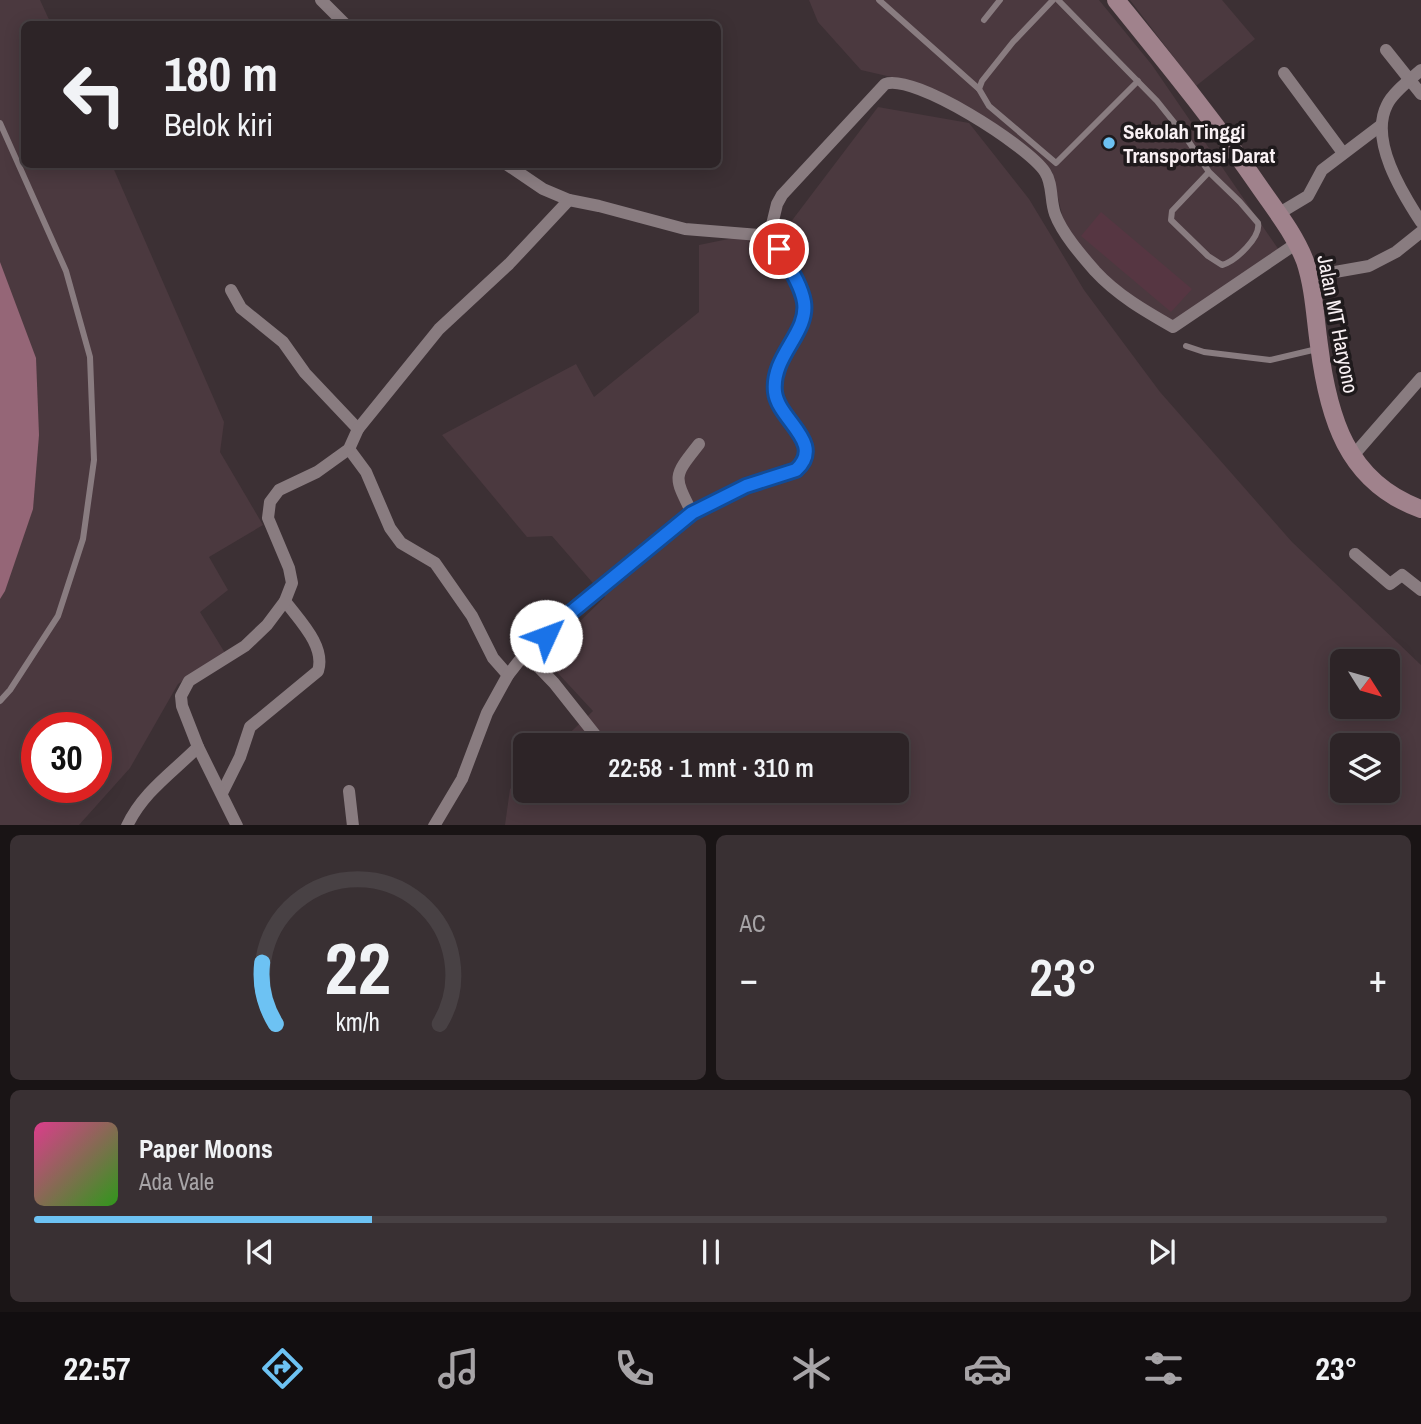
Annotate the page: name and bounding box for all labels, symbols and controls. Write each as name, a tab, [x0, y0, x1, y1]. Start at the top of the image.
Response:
text: 180 m	[164, 40, 278, 106]
icon: left	[49, 49, 140, 140]
text: Belok kiri	[164, 103, 273, 146]
place label: Sekolah Tinggi Transportasi Darat	[1123, 117, 1275, 170]
marker: Sekolah Tinggi Transportasi Darat	[1101, 135, 1117, 151]
pin	[749, 219, 809, 279]
icon: arrive	[760, 230, 798, 268]
street label: Jalan MT Haryono	[1310, 252, 1366, 396]
position arrow	[509, 599, 583, 673]
north arrow	[1330, 649, 1400, 719]
map controls	[1330, 649, 1400, 803]
speed limit sign: 30	[21, 712, 112, 803]
button: layers	[1330, 733, 1400, 803]
text: 22:58 · 1 mnt · 310 m	[608, 750, 814, 785]
text: AC	[740, 908, 766, 939]
text: 22	[325, 919, 391, 1017]
text: 23°	[1029, 942, 1097, 1012]
text: −	[740, 953, 758, 1004]
text: +	[1369, 953, 1387, 1004]
text: km/h	[336, 1004, 380, 1038]
text: Paper Moons	[139, 1131, 273, 1166]
text: Ada Vale	[139, 1166, 214, 1197]
icon: previous	[241, 1233, 279, 1271]
icon: pause	[692, 1233, 730, 1271]
icon: next	[1143, 1233, 1181, 1271]
icon: directions	[258, 1344, 307, 1393]
icon: music	[434, 1344, 483, 1393]
icon: phone	[610, 1344, 659, 1393]
icon: climate	[787, 1344, 836, 1393]
icon: car	[963, 1344, 1012, 1393]
icon: filters	[1139, 1344, 1188, 1393]
text: 22:57	[64, 1347, 131, 1390]
text: 23°	[1315, 1347, 1357, 1390]

